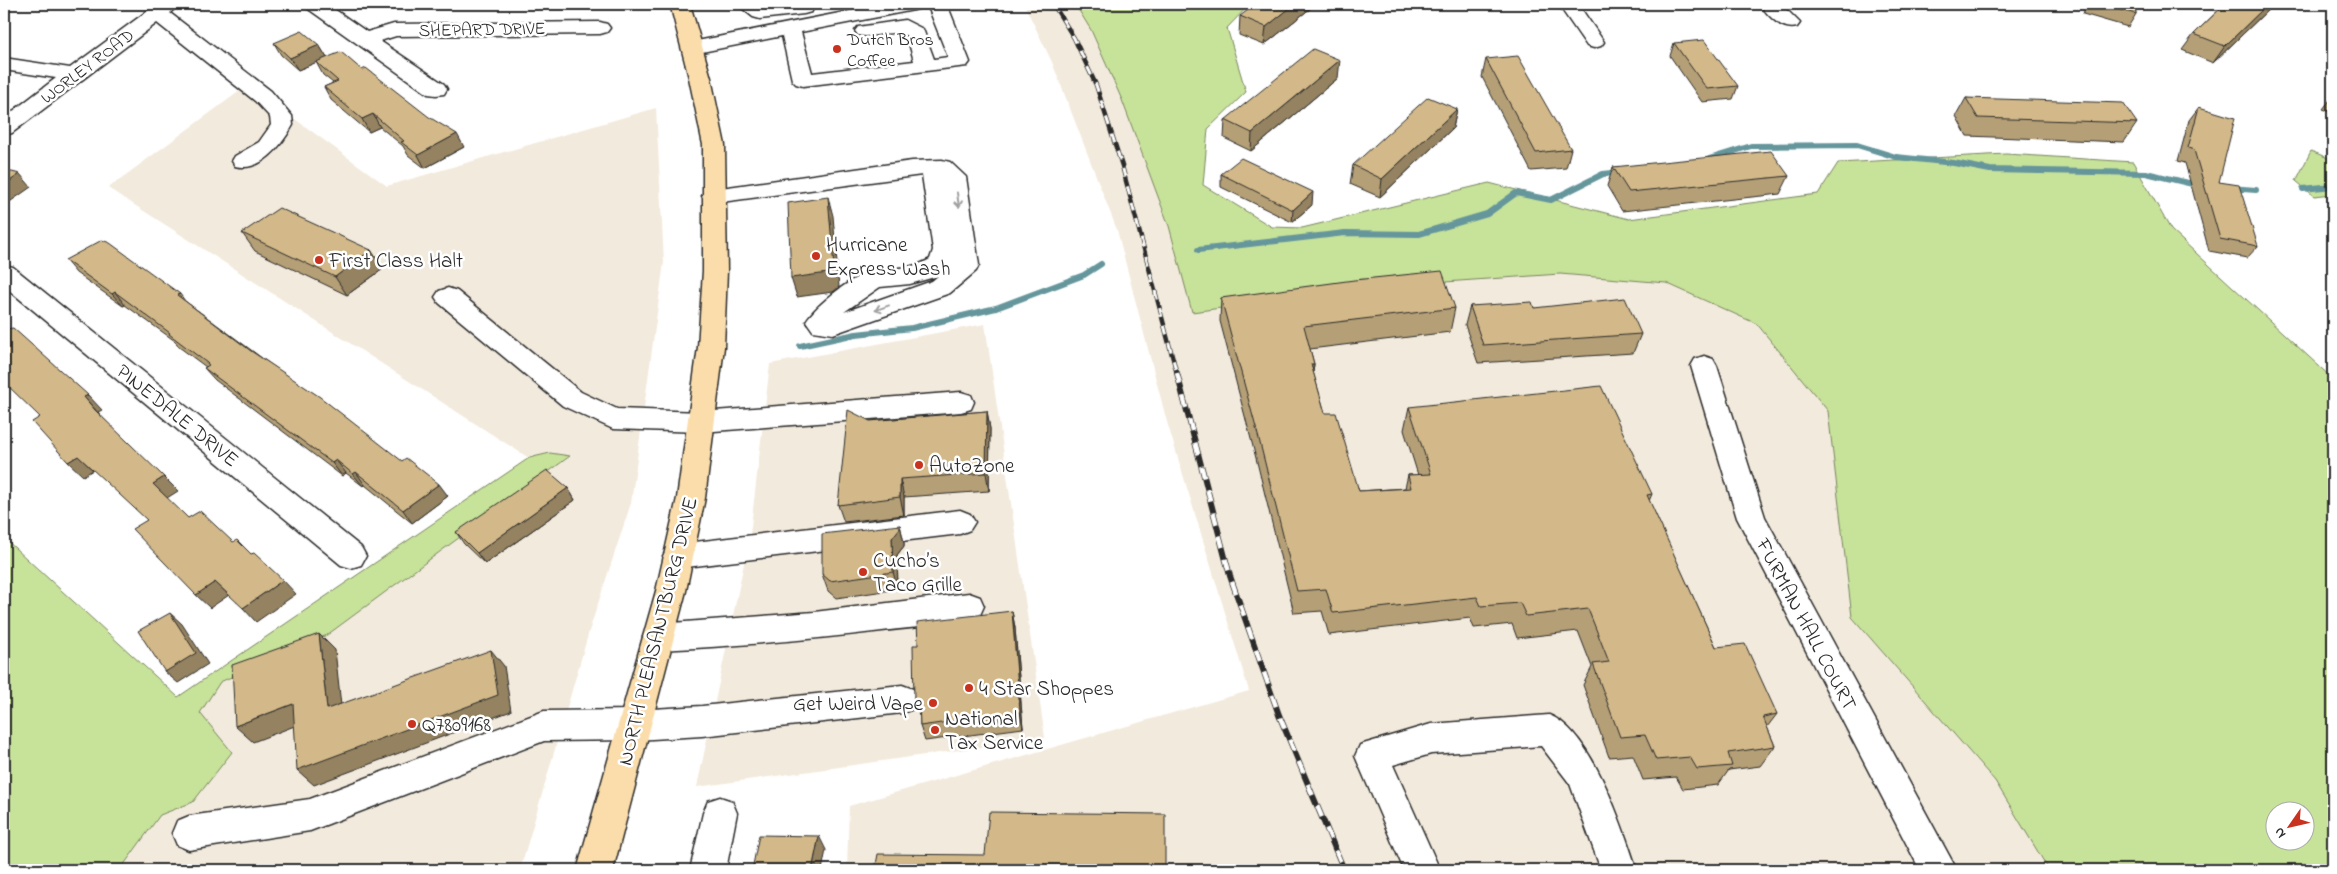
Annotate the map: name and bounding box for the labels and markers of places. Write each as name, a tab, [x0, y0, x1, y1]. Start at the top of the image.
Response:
place label: Dutch Bros Coffee	[846, 28, 934, 75]
marker: Dutch Bros Coffee	[831, 43, 843, 55]
place label: Hurricane Express Wash	[826, 231, 950, 285]
place label: First Class Halt	[328, 247, 463, 277]
marker: Hurricane Express Wash	[810, 250, 822, 262]
marker: First Class Halt	[313, 254, 325, 266]
place label: AutoZone	[929, 452, 1015, 482]
marker: AutoZone	[913, 459, 925, 471]
place label: Cucho’s Taco Grille	[873, 547, 962, 601]
marker: Cucho’s Taco Grille	[857, 566, 869, 578]
place label: 4 Star Shoppes	[979, 675, 1114, 705]
marker: 4 Star Shoppes	[963, 682, 975, 694]
place label: Get Weird Vape	[793, 690, 924, 720]
marker: Get Weird Vape	[927, 697, 939, 709]
place label: National Tax Service	[945, 705, 1044, 759]
place label: Q7809168	[422, 711, 491, 741]
marker: Q7809168	[406, 718, 418, 730]
marker: National Tax Service	[929, 724, 941, 736]

